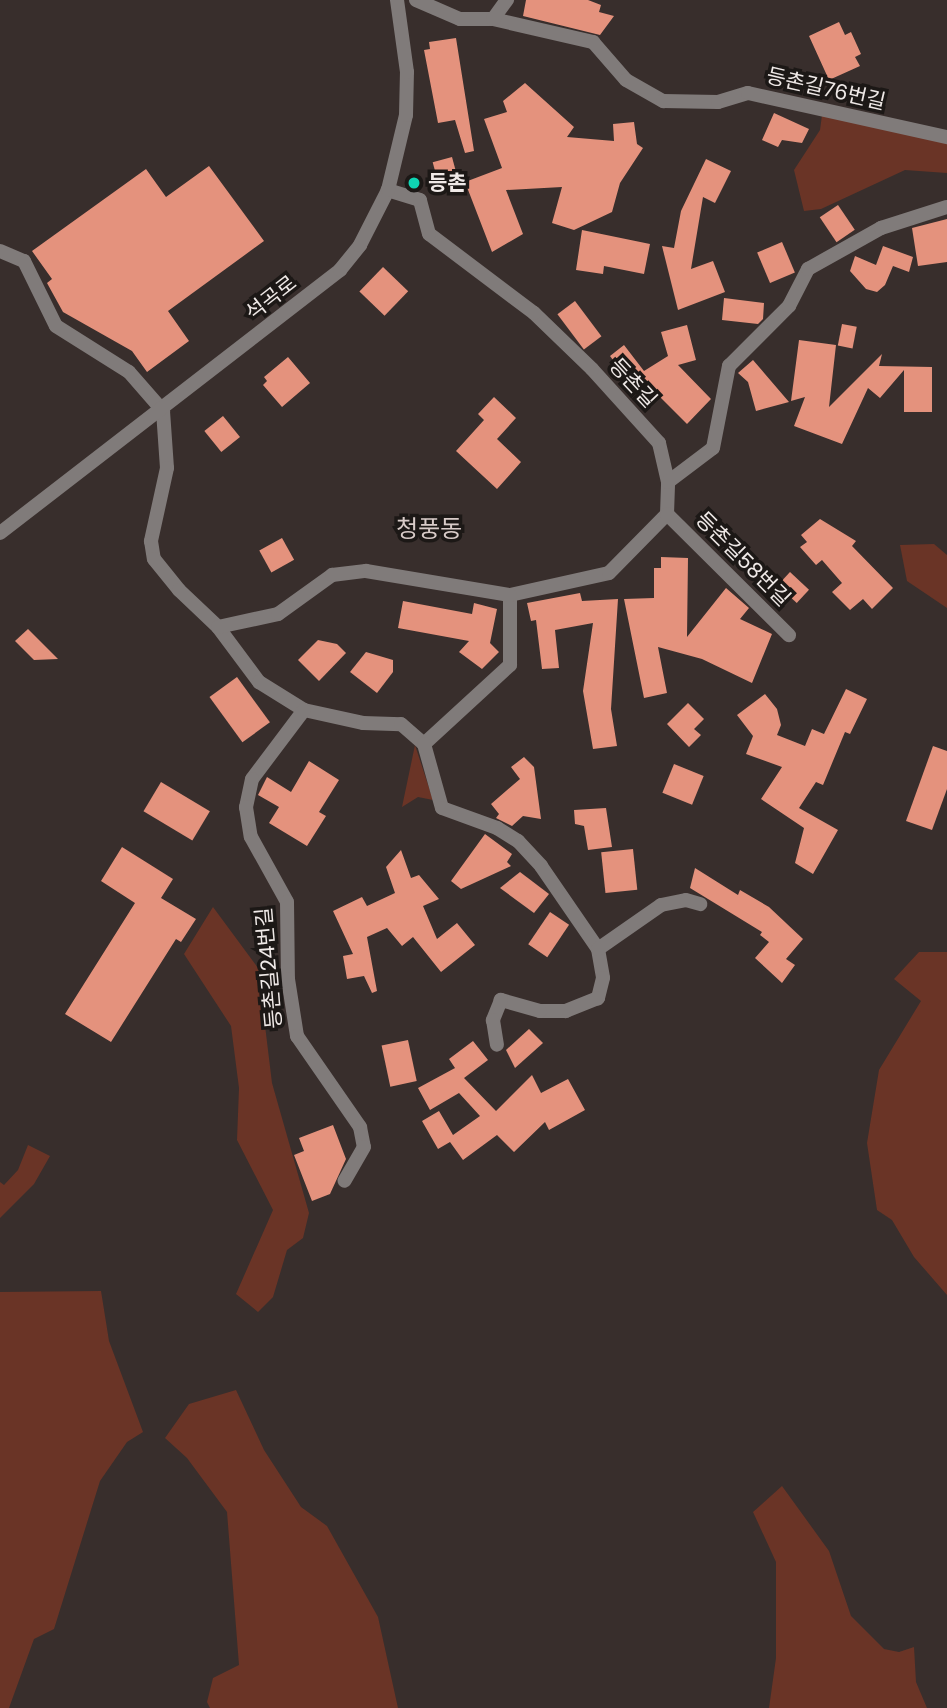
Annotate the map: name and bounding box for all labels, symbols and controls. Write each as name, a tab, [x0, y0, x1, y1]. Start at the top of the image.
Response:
street label: 등촌길76번길	[764, 63, 888, 115]
place label: 등촌	[428, 170, 467, 196]
marker: 등촌	[406, 175, 422, 191]
street label: 석곡로	[240, 270, 302, 326]
street label: 등촌길	[604, 353, 662, 413]
street label: 등촌길58번길	[691, 507, 795, 611]
district label: 청풍동	[396, 515, 462, 543]
street label: 등촌길24번길	[251, 906, 287, 1030]

